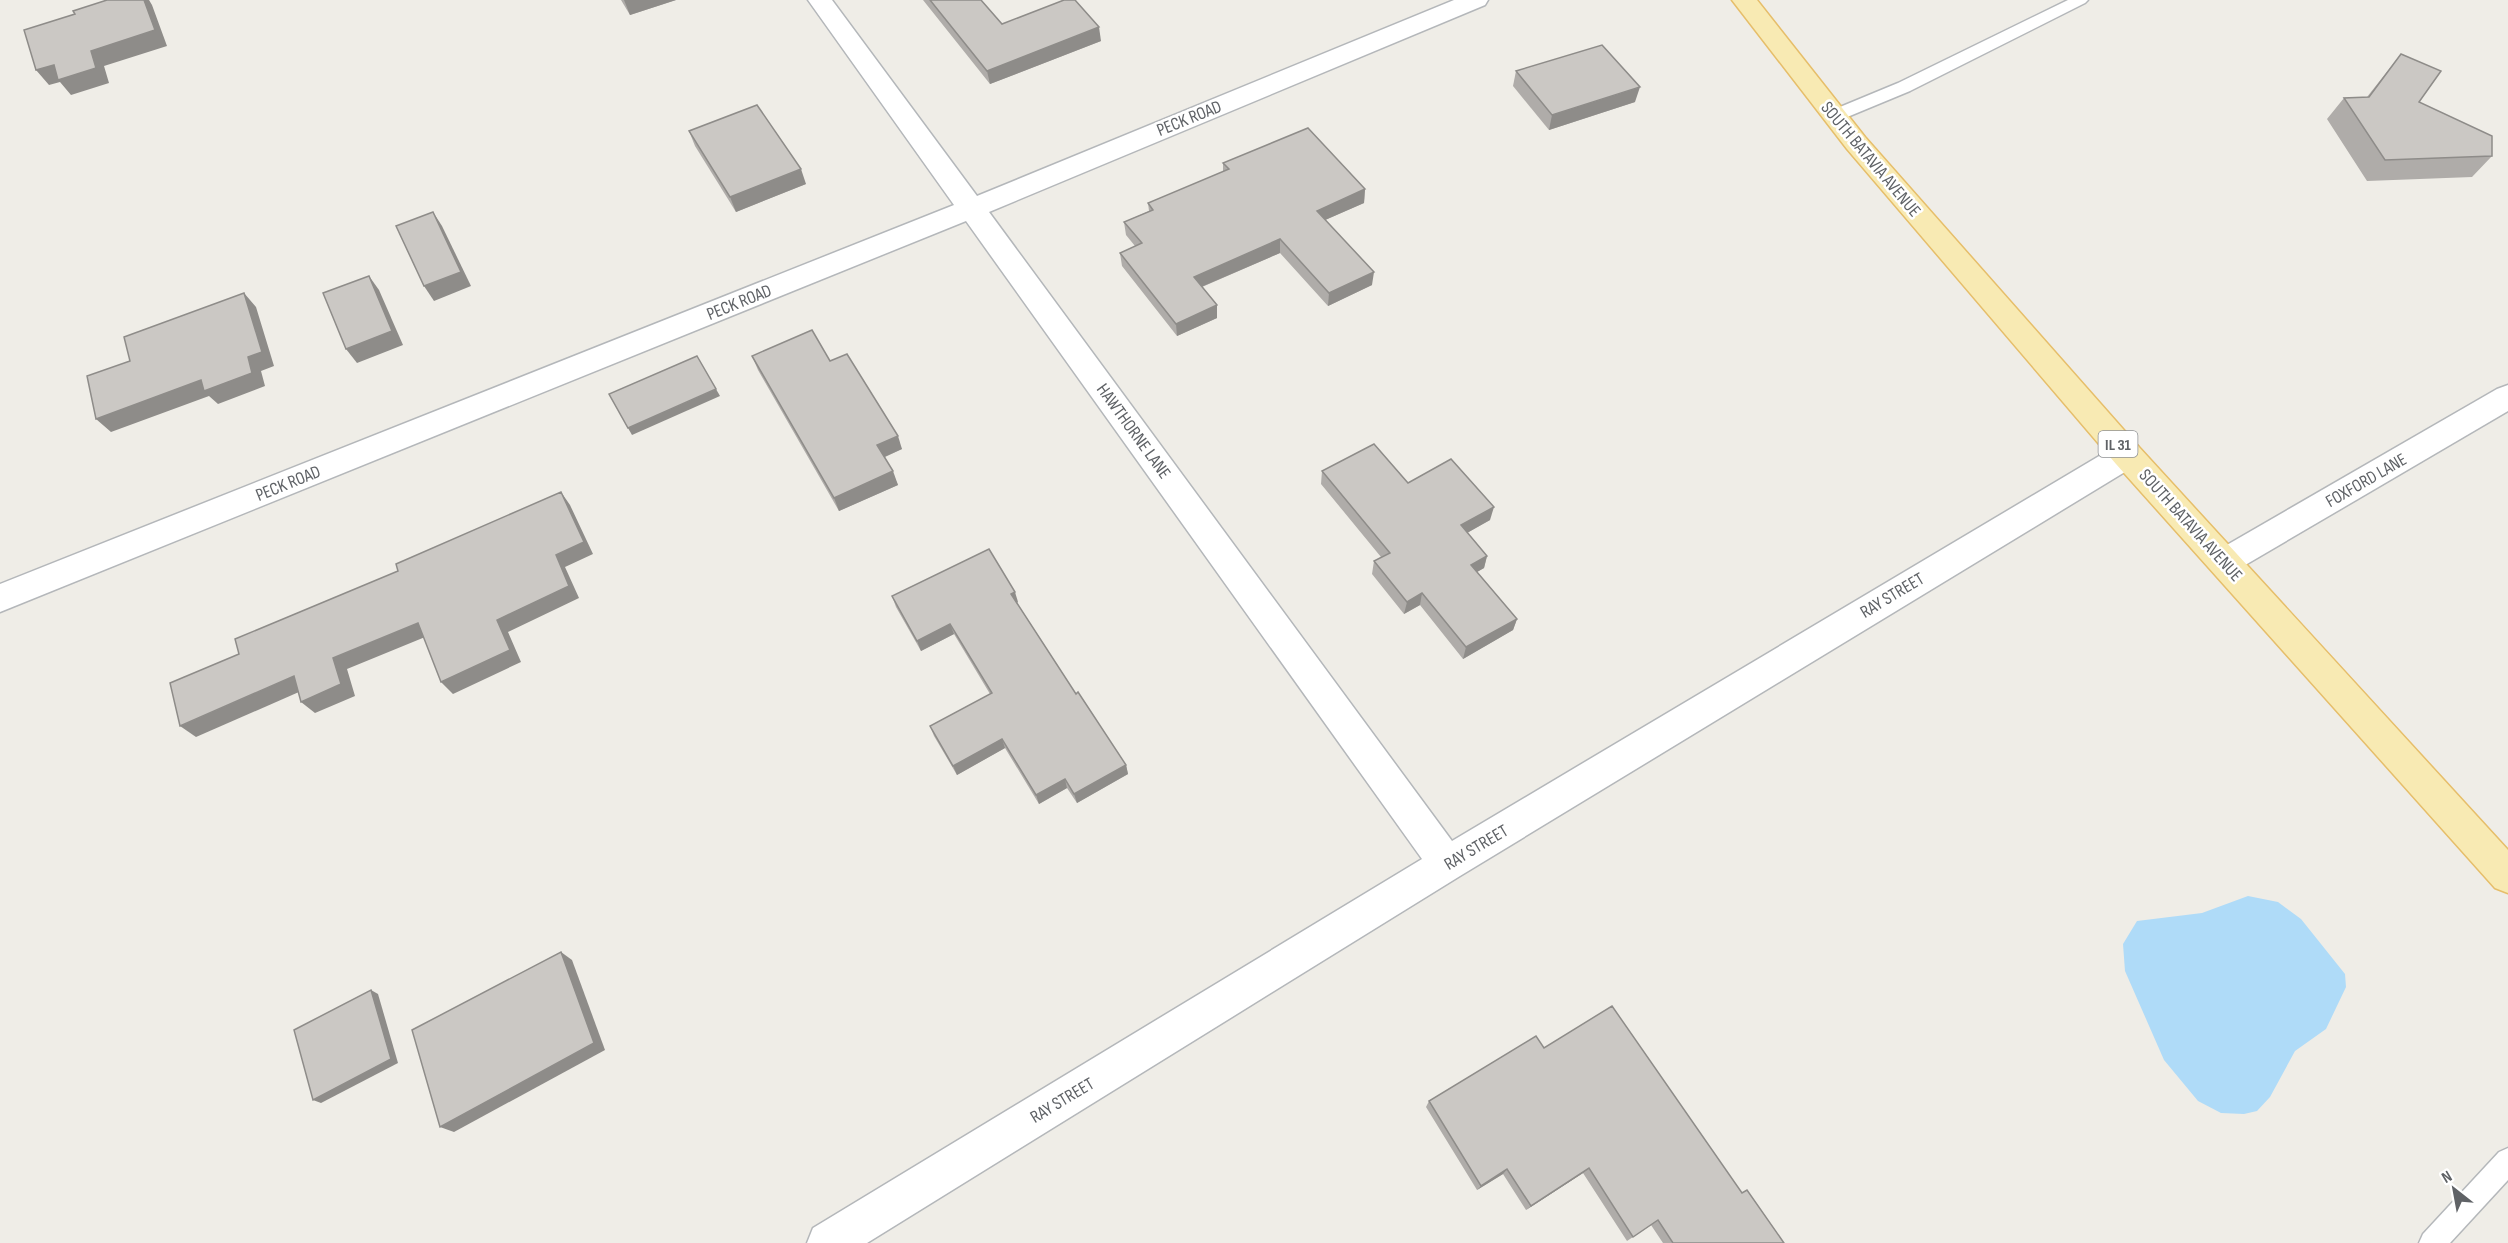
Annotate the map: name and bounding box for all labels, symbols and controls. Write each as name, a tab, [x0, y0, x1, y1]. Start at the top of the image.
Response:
street label: PECK ROAD	[1154, 96, 1225, 141]
street label: SOUTH BATAVIA AVENUE	[1816, 97, 1925, 221]
street label: PECK ROAD	[704, 280, 775, 325]
street label: HAWTHORNE LANE	[1092, 380, 1175, 483]
road number: IL 31	[2098, 431, 2138, 457]
street label: FOXFORD LANE	[2322, 449, 2410, 512]
street label: PECK ROAD	[253, 461, 324, 506]
street label: SOUTH BATAVIA AVENUE	[2135, 465, 2247, 586]
street label: RAY STREET	[1857, 568, 1928, 623]
street label: RAY STREET	[1441, 820, 1512, 875]
street label: RAY STREET	[1027, 1073, 1098, 1128]
north arrow	[2424, 1159, 2484, 1219]
text: N	[2438, 1167, 2456, 1188]

